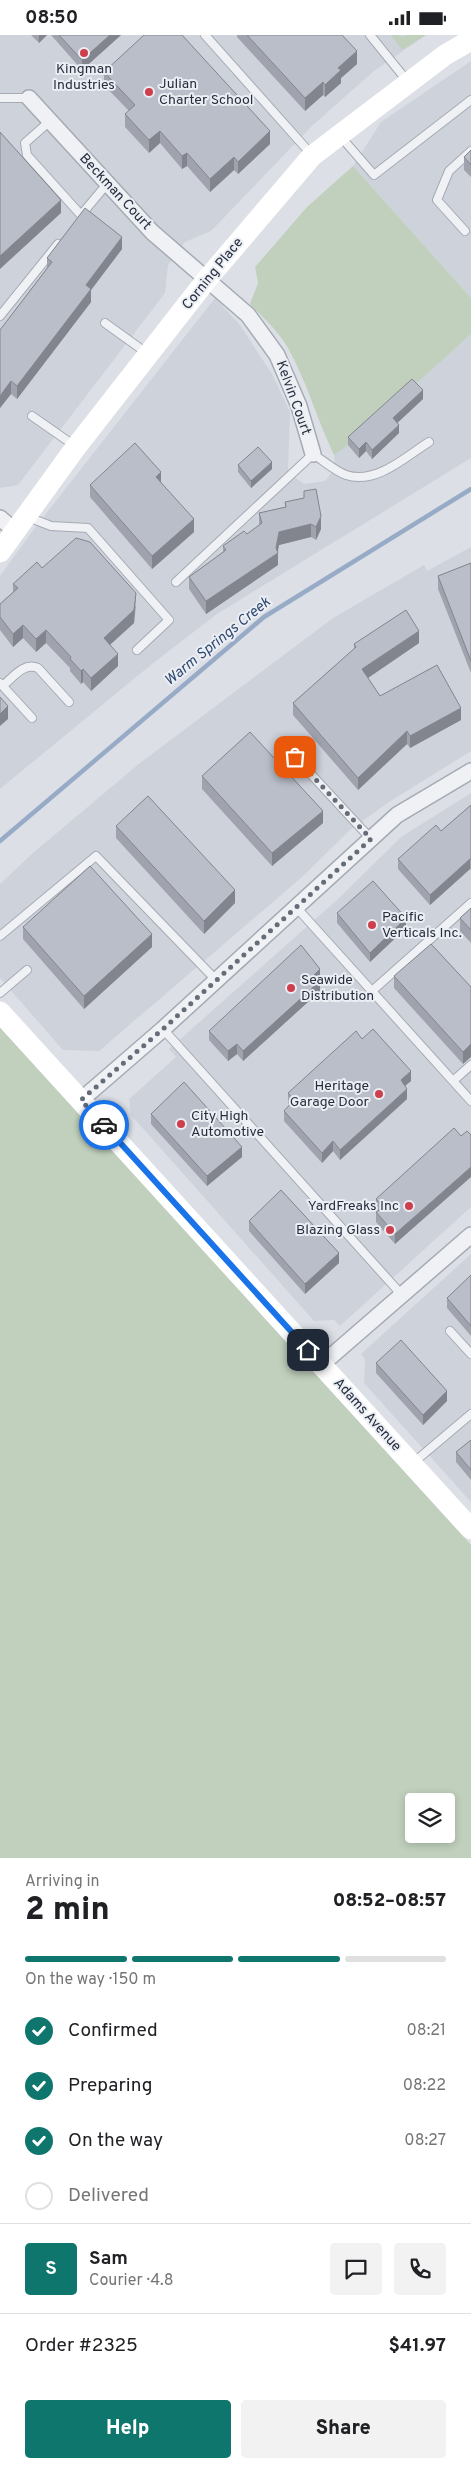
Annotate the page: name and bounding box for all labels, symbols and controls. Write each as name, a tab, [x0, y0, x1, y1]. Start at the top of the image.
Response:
text: 08:50	[25, 6, 78, 30]
marker: Kingman Industries	[78, 47, 90, 59]
place label: Kingman Industries	[53, 61, 115, 94]
place label: Julian Charter School	[159, 76, 254, 109]
marker: Julian Charter School	[143, 86, 155, 98]
street label: Beckman Court	[75, 150, 155, 234]
street label: Corning Place	[179, 235, 247, 313]
street label: Kelvin Court	[272, 359, 314, 437]
water label: Warm Springs Creek	[161, 593, 275, 691]
pin	[274, 736, 316, 778]
icon: bag	[281, 743, 309, 771]
place label: Pacific Verticals Inc.	[382, 909, 462, 942]
marker: Pacific Verticals Inc.	[366, 919, 378, 931]
place label: Seawide Distribution	[301, 972, 374, 1005]
marker: Seawide Distribution	[285, 982, 297, 994]
place label: Heritage Garage Door	[290, 1078, 370, 1111]
marker: Heritage Garage Door	[373, 1088, 385, 1100]
courier	[79, 1100, 129, 1150]
place label: City High Automotive	[191, 1108, 264, 1141]
icon: car	[90, 1111, 118, 1139]
marker: City High Automotive	[175, 1118, 187, 1130]
place label: YardFreaks Inc	[308, 1198, 399, 1215]
marker: YardFreaks Inc	[403, 1200, 415, 1212]
place label: Blazing Glass	[296, 1222, 380, 1239]
marker: Blazing Glass	[384, 1224, 396, 1236]
pin	[287, 1329, 329, 1371]
icon: home	[294, 1336, 322, 1364]
street label: Adams Avenue	[330, 1375, 404, 1455]
map controls	[405, 1793, 455, 1843]
button: layers	[405, 1793, 455, 1843]
text: Arriving in	[25, 1872, 100, 1892]
text: 08:52–08:57	[333, 1889, 446, 1913]
text: 2 min	[25, 1891, 110, 1931]
text: On the way · 150 m	[25, 1970, 156, 1990]
icon: check	[25, 2017, 53, 2045]
text: Confirmed	[68, 2019, 158, 2043]
text: 08:21	[407, 2021, 446, 2041]
icon: check	[25, 2072, 53, 2100]
text: Preparing	[68, 2074, 152, 2098]
text: 08:22	[403, 2076, 446, 2096]
icon: check	[25, 2127, 53, 2155]
text: On the way	[68, 2129, 163, 2153]
text: 08:27	[404, 2131, 446, 2151]
text: Delivered	[68, 2184, 149, 2208]
button: chat	[330, 2243, 382, 2295]
button: phone	[394, 2243, 446, 2295]
text: Sam	[89, 2247, 128, 2271]
text: S	[45, 2257, 57, 2281]
text: Courier · 4.8	[89, 2271, 173, 2291]
text: Order #2325	[25, 2334, 138, 2358]
text: $41.97	[388, 2334, 446, 2358]
button: Help	[25, 2400, 231, 2458]
button: Share	[241, 2400, 446, 2458]

